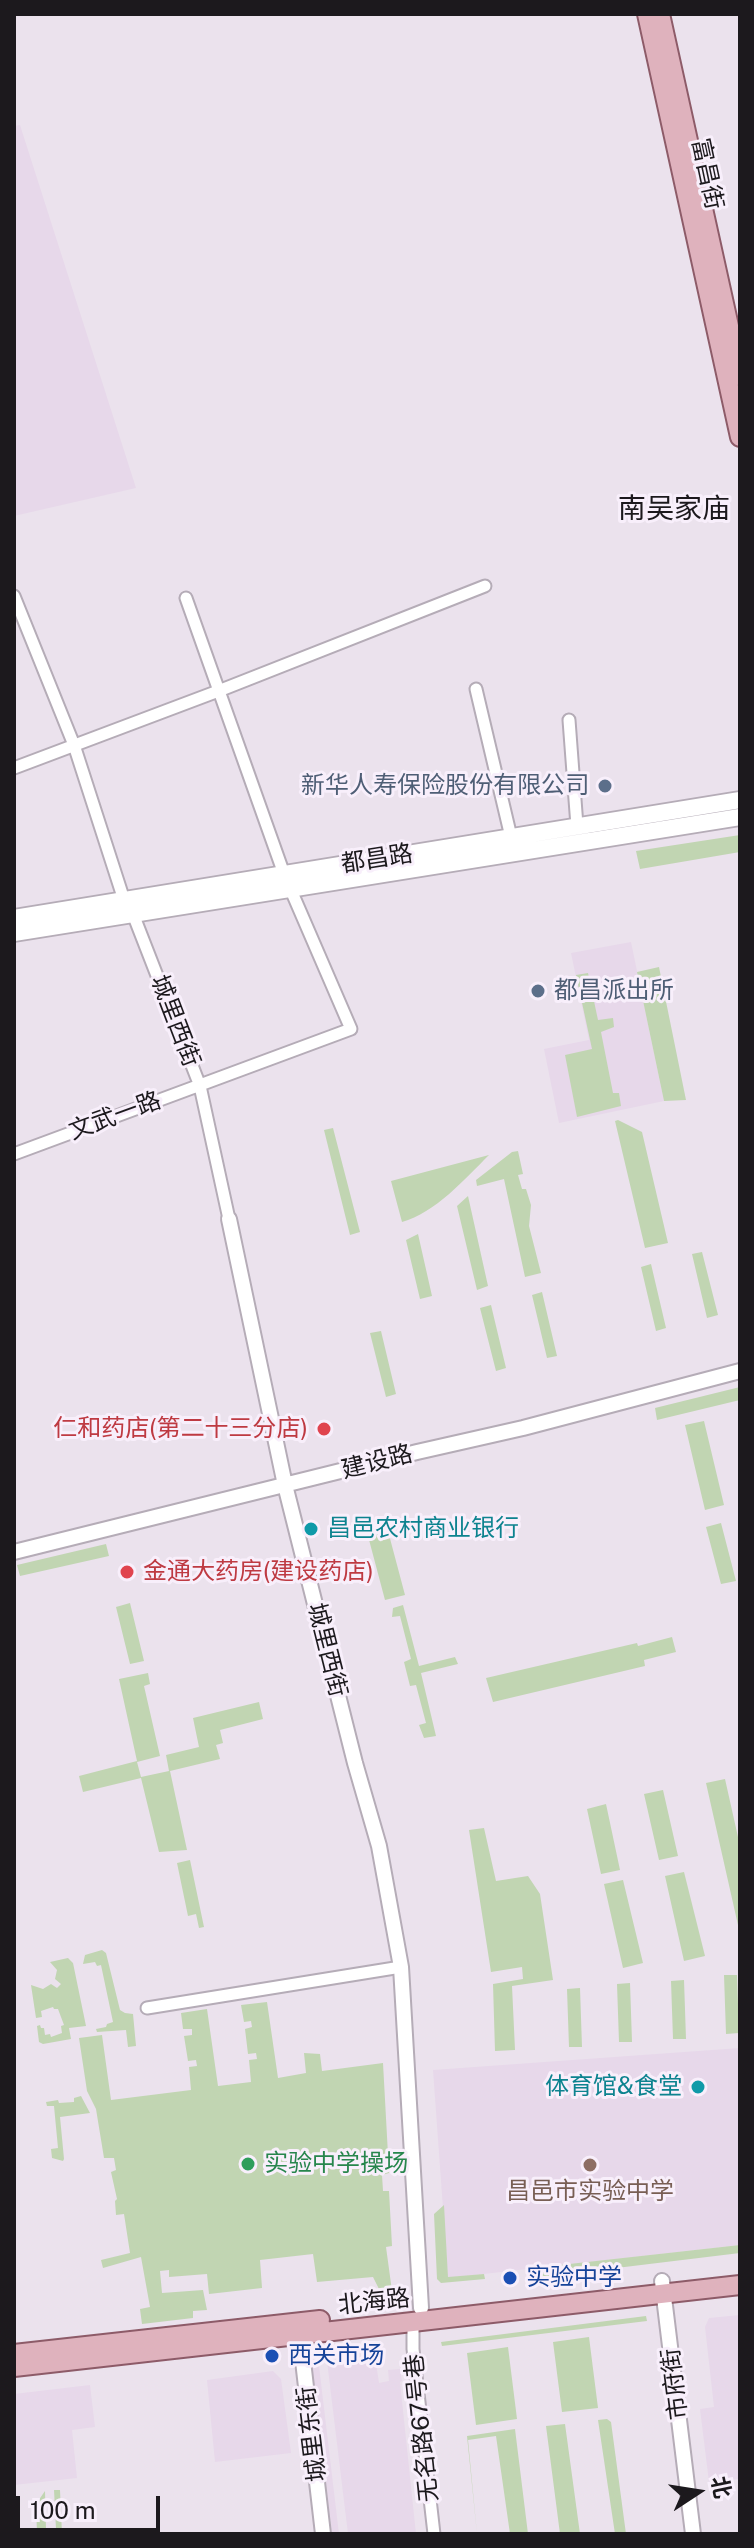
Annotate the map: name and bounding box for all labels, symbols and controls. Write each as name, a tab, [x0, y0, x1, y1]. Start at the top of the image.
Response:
street label: 富昌街	[685, 136, 729, 212]
district label: 南吴家庙	[618, 492, 730, 526]
place label: 新华人寿保险股份有限公司	[301, 772, 589, 800]
marker: 新华人寿保险股份有限公司	[596, 777, 614, 795]
street label: 都昌路	[339, 839, 415, 879]
street label: 城里西街	[144, 971, 206, 1071]
place label: 都昌派出所	[554, 977, 674, 1005]
marker: 都昌派出所	[529, 982, 547, 1000]
street label: 文武一路	[65, 1086, 165, 1146]
place label: 仁和药店(第二十三分店)	[53, 1415, 308, 1443]
marker: 仁和药店(第二十三分店)	[315, 1420, 333, 1438]
street label: 建设路	[339, 1439, 415, 1485]
place label: 昌邑农村商业银行	[327, 1515, 519, 1543]
marker: 昌邑农村商业银行	[302, 1520, 320, 1538]
place label: 金通大药房(建设药店)	[143, 1558, 374, 1586]
marker: 金通大药房(建设药店)	[118, 1563, 136, 1581]
street label: 城里西街	[301, 1600, 353, 1700]
place label: 体育馆&食堂	[545, 2073, 682, 2101]
marker: 体育馆&食堂	[689, 2078, 707, 2096]
place label: 实验中学操场	[264, 2150, 408, 2178]
marker: 实验中学操场	[239, 2155, 257, 2173]
marker: 昌邑市实验中学	[581, 2156, 599, 2174]
place label: 昌邑市实验中学	[506, 2178, 674, 2206]
place label: 实验中学	[526, 2264, 622, 2292]
marker: 实验中学	[501, 2269, 519, 2287]
street label: 北海路	[337, 2284, 411, 2320]
place label: 西关市场	[288, 2342, 384, 2370]
marker: 西关市场	[263, 2347, 281, 2365]
street label: 市府街	[656, 2347, 694, 2421]
street label: 无名路67号巷	[400, 2352, 444, 2504]
street label: 城里东街	[292, 2385, 332, 2483]
north arrow	[658, 2452, 738, 2532]
text: 北	[706, 2474, 736, 2500]
scale bar	[20, 2480, 164, 2530]
text: 100 m	[30, 2496, 96, 2524]

